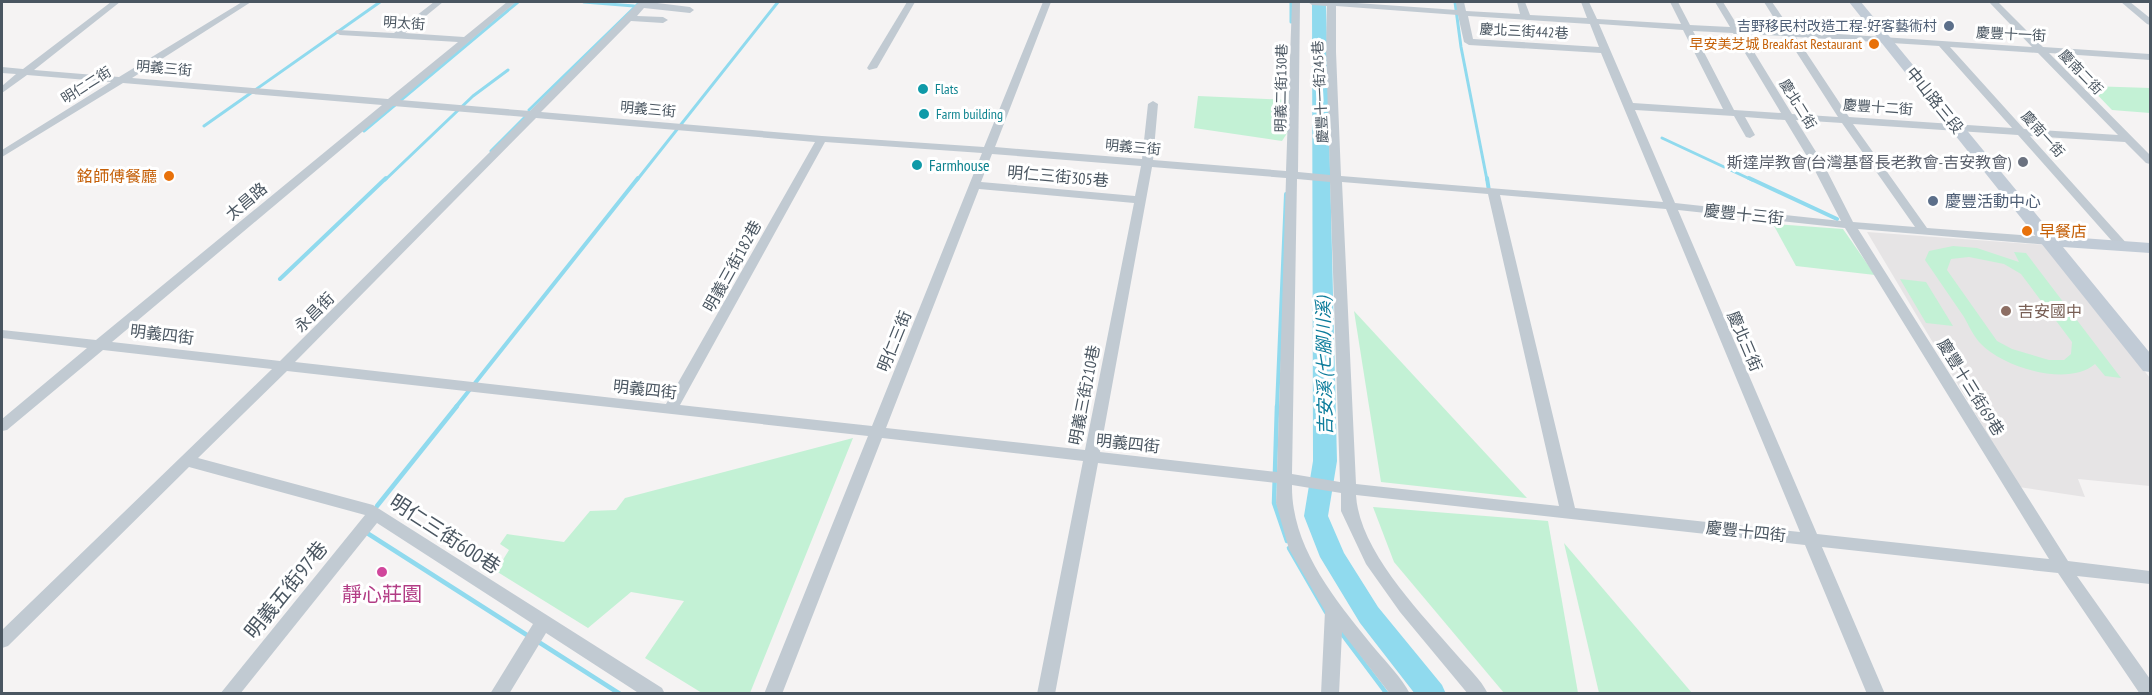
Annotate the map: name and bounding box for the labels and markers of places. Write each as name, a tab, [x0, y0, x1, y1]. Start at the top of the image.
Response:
place label: 吉野移民村改造工程-好客藝術村	[1737, 17, 1937, 35]
marker: 吉野移民村改造工程-好客藝術村	[1942, 19, 1956, 33]
place label: 早安美芝城 Breakfast Restaurant	[1689, 35, 1862, 53]
marker: 早安美芝城 Breakfast Restaurant	[1867, 37, 1881, 51]
place label: Flats	[935, 80, 958, 98]
marker: Flats	[916, 82, 930, 96]
place label: Farm building	[936, 105, 1003, 123]
marker: Farm building	[917, 107, 931, 121]
place label: 斯達岸教會(台灣基督長老教會-吉安教會)	[1727, 152, 2011, 172]
place label: Farmhouse	[929, 155, 990, 175]
marker: 斯達岸教會(台灣基督長老教會-吉安教會)	[2016, 155, 2030, 169]
marker: Farmhouse	[910, 158, 924, 172]
place label: 銘師傅餐廳	[77, 166, 157, 186]
marker: 銘師傅餐廳	[162, 169, 176, 183]
place label: 慶豐活動中心	[1945, 191, 2041, 211]
marker: 慶豐活動中心	[1926, 194, 1940, 208]
place label: 早餐店	[2039, 221, 2087, 241]
marker: 早餐店	[2020, 224, 2034, 238]
place label: 吉安國中	[2018, 301, 2082, 321]
marker: 吉安國中	[1999, 304, 2013, 318]
marker: 靜心莊園	[375, 565, 389, 579]
place label: 靜心莊園	[342, 581, 422, 607]

